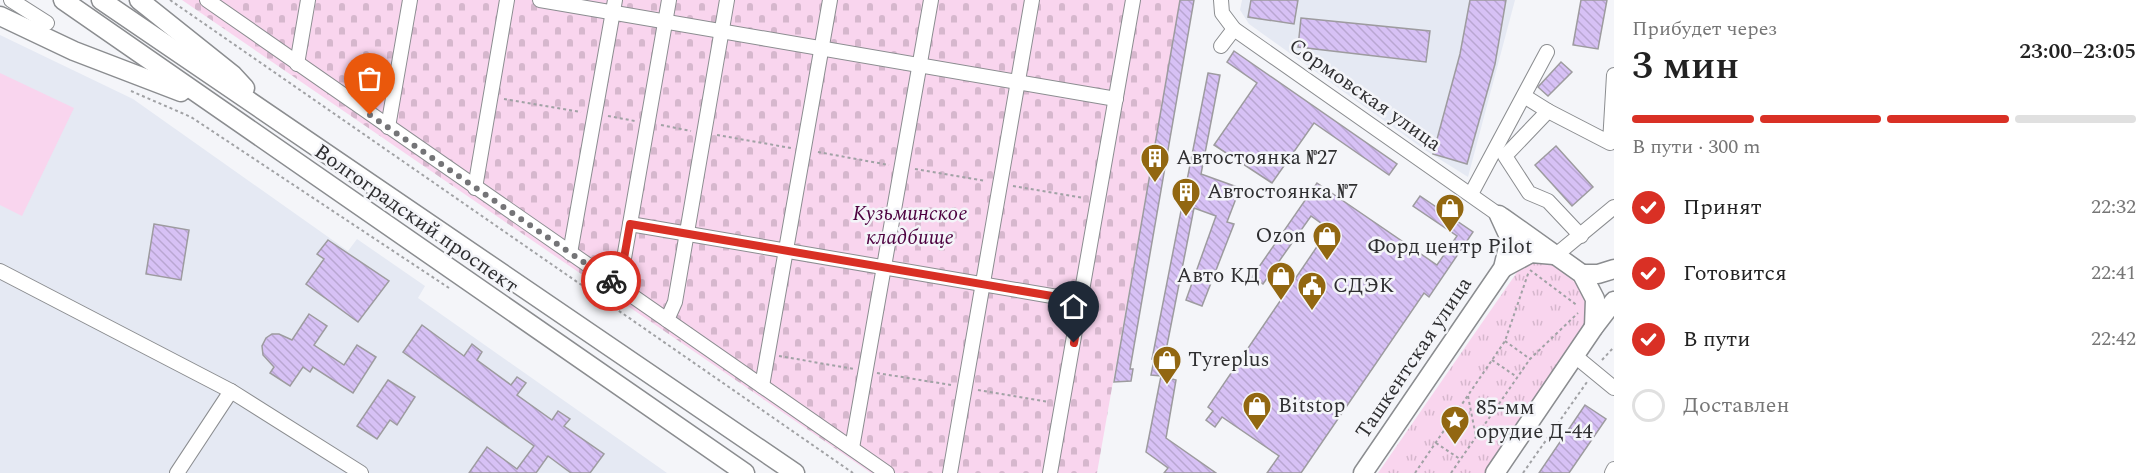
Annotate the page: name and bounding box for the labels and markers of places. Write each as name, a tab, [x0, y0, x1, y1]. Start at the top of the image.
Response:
pin	[344, 53, 395, 115]
building icon: Автостоянка №27	[1139, 142, 1171, 184]
place label: Автостоянка №27	[1176, 142, 1338, 174]
building icon: Автостоянка №7	[1170, 176, 1202, 218]
place label: Автостоянка №7	[1207, 176, 1358, 208]
shop icon: Форд центр Pilot	[1434, 192, 1466, 234]
place label: Ozon	[1256, 220, 1306, 252]
shop icon: Ozon	[1311, 220, 1343, 262]
place label: Форд центр Pilot	[1368, 231, 1532, 263]
place label: Авто КД	[1177, 260, 1260, 292]
shop icon: Авто КД	[1265, 260, 1297, 302]
public building icon: СДЭК	[1296, 270, 1328, 312]
place label: СДЭК	[1333, 270, 1394, 302]
pin	[1048, 281, 1099, 343]
shop icon: Tyreplus	[1151, 344, 1183, 386]
place label: Tyreplus	[1188, 344, 1270, 376]
shop icon: Bitstop	[1241, 390, 1273, 432]
place label: Bitstop	[1278, 390, 1345, 422]
place label: 85-мм орудие Д-44	[1476, 392, 1593, 448]
place icon: 85-мм орудие Д-44	[1439, 404, 1471, 446]

